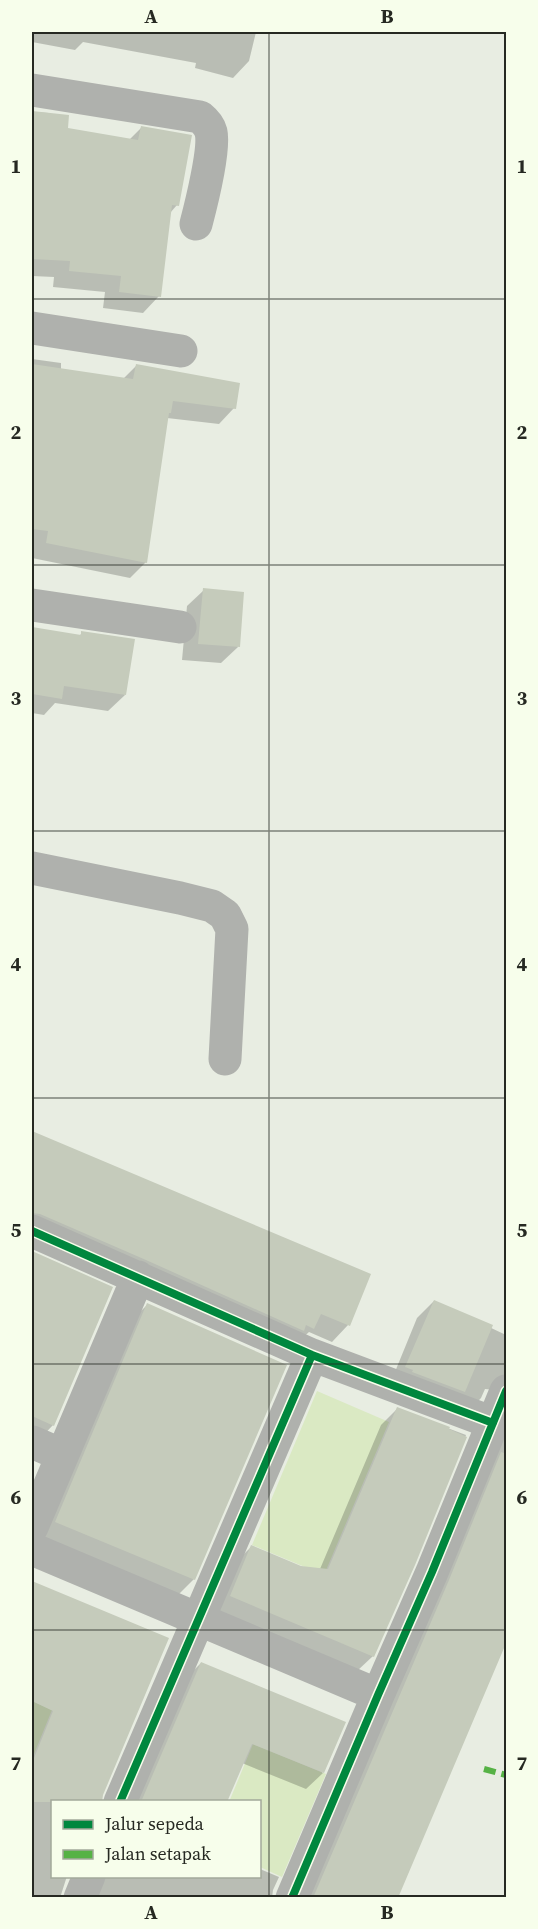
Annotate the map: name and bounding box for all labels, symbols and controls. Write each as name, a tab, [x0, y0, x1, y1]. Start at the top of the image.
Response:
text: A	[144, 2, 158, 30]
text: B	[380, 2, 394, 30]
text: 1	[11, 152, 21, 180]
text: 1	[517, 152, 527, 180]
text: 2	[11, 418, 22, 446]
text: 2	[517, 418, 528, 446]
text: 3	[11, 684, 22, 712]
text: 3	[517, 684, 528, 712]
text: 4	[11, 950, 22, 978]
text: 4	[517, 950, 528, 978]
text: 5	[11, 1216, 22, 1244]
text: 5	[517, 1216, 528, 1244]
text: 6	[11, 1483, 22, 1511]
text: 6	[517, 1483, 528, 1511]
text: 7	[11, 1749, 22, 1777]
text: 7	[517, 1749, 528, 1777]
legend	[51, 1800, 261, 1878]
text: Jalur sepeda	[104, 1811, 204, 1836]
text: Jalan setapak	[104, 1841, 211, 1866]
text: A	[144, 1898, 158, 1926]
text: B	[380, 1898, 394, 1926]

